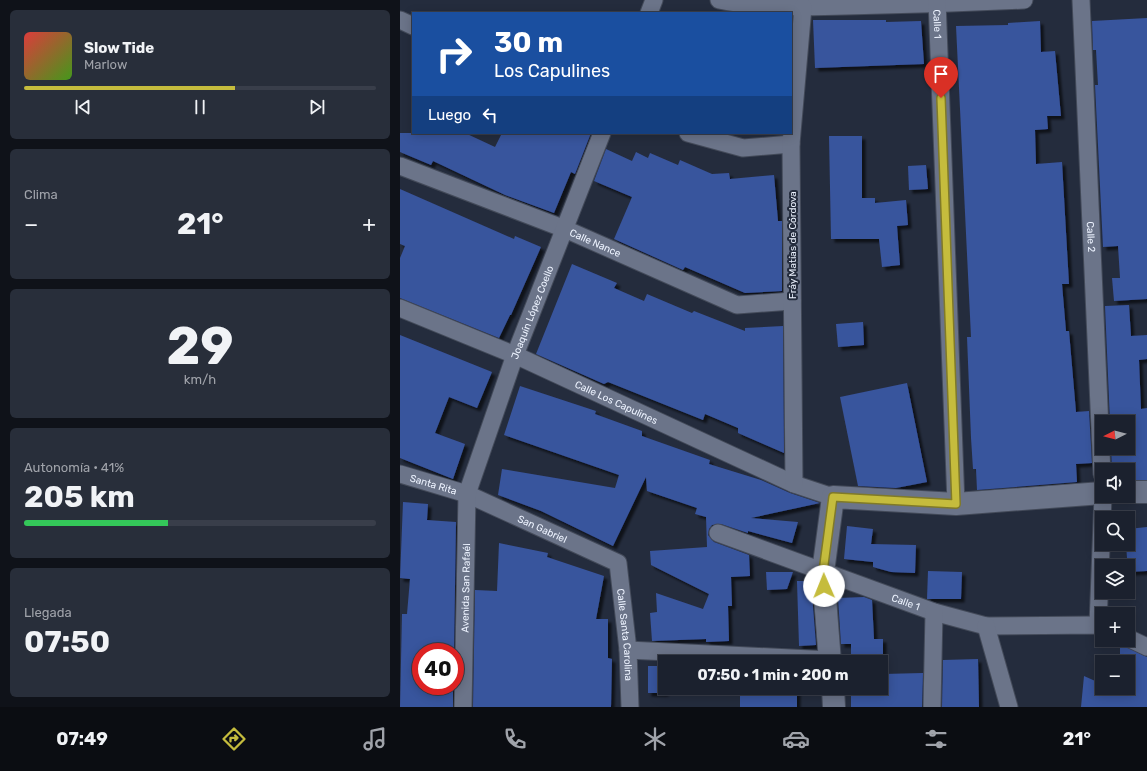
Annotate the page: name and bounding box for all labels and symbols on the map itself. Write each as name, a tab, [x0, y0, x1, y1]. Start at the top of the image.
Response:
street label: Calle 1	[930, 9, 943, 39]
pin	[924, 57, 958, 98]
street label: Fráy Matías de Córdova	[787, 191, 799, 299]
street label: Calle 2	[1084, 221, 1097, 253]
street label: Calle Nance	[568, 227, 623, 260]
street label: Joaquín López Coello	[509, 264, 557, 361]
street label: Calle Los Capulines	[573, 379, 659, 427]
north arrow	[1095, 415, 1135, 455]
street label: Santa Rita	[408, 472, 458, 498]
street label: San Gabriel	[516, 513, 569, 546]
street label: Avenida San Rafaél	[459, 543, 473, 633]
position arrow	[803, 565, 845, 607]
street label: Calle Santa Carolina	[614, 588, 634, 681]
street label: Calle 1	[890, 592, 921, 613]
speed limit sign: 40	[412, 643, 464, 695]

